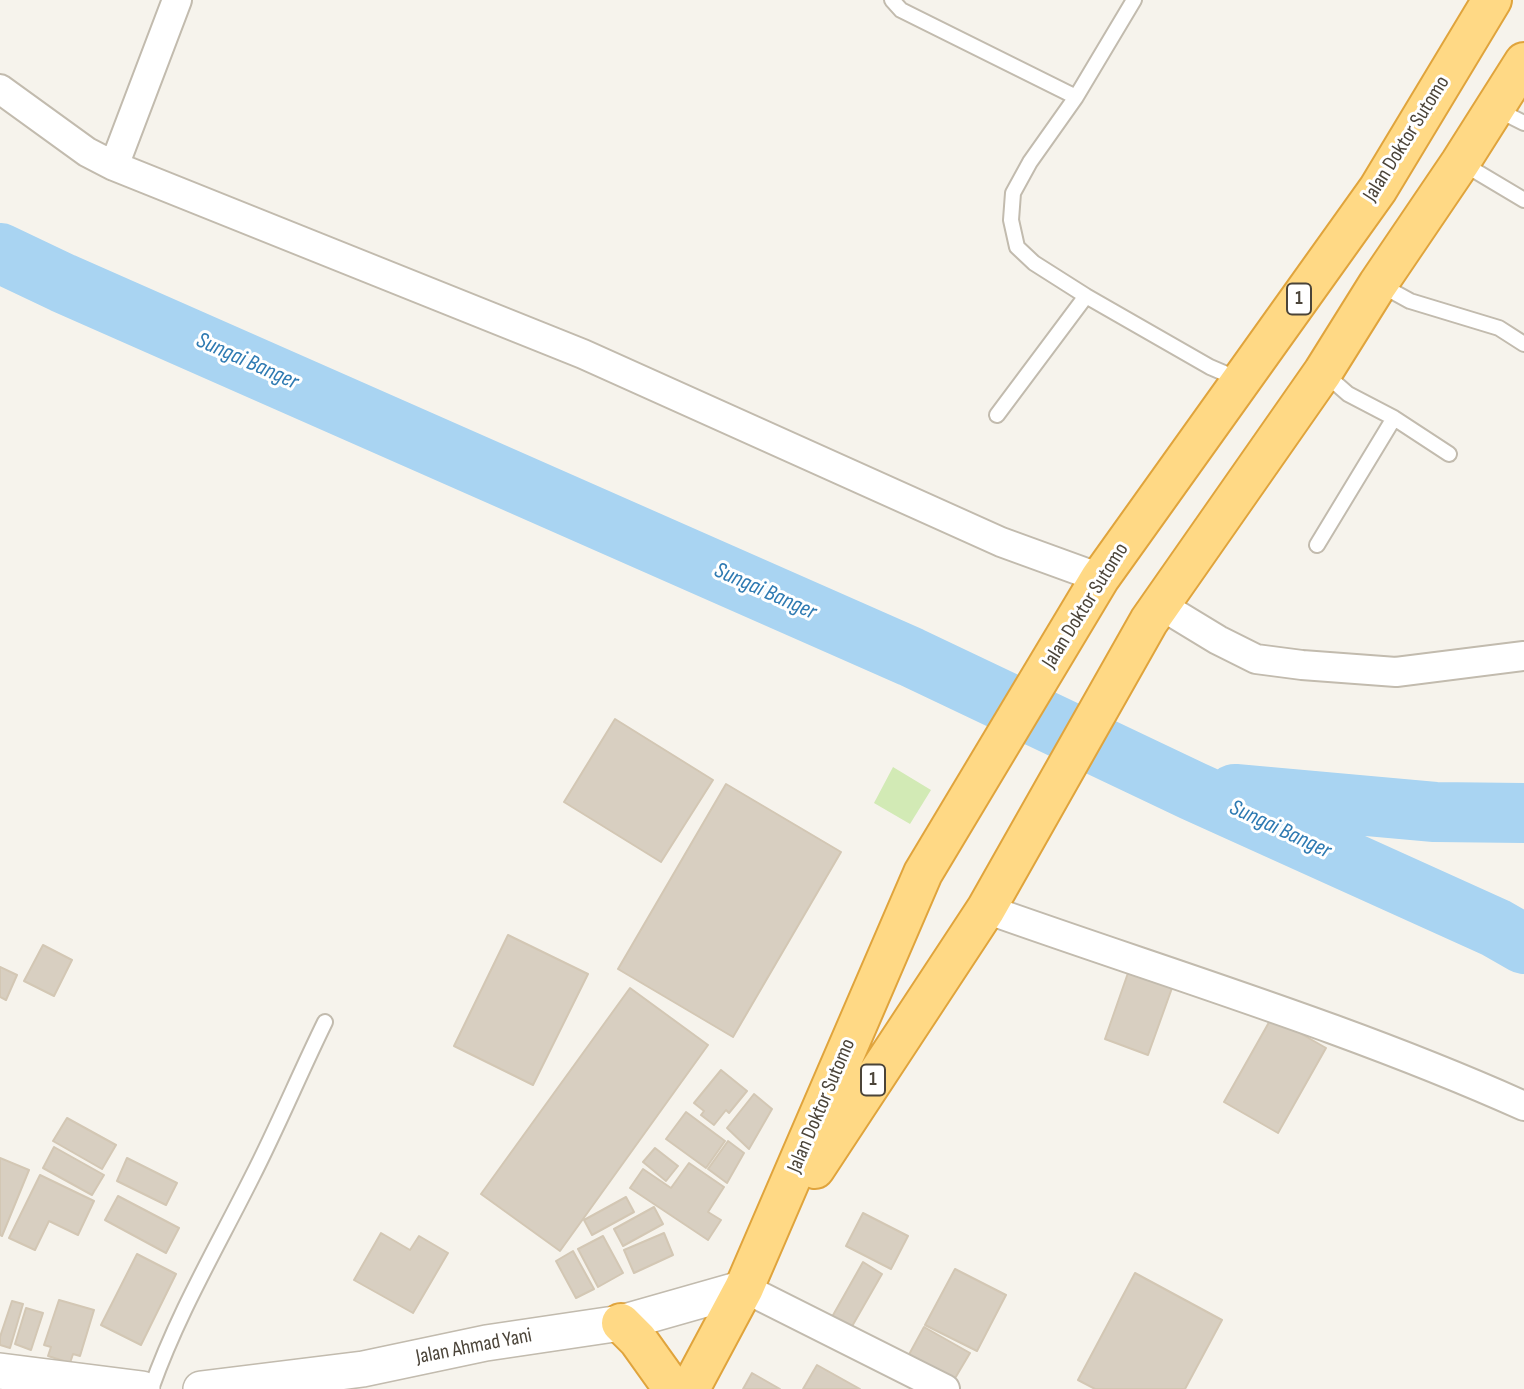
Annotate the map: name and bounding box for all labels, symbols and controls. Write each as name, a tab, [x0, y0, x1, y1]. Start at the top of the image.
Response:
street label: Jalan Doktor Sutomo	[1358, 72, 1456, 206]
road number: 1	[1287, 284, 1311, 314]
water label: Sungai Banger	[192, 327, 302, 397]
street label: Jalan Doktor Sutomo	[1037, 539, 1135, 673]
water label: Sungai Banger	[710, 557, 820, 627]
water label: Sungai Banger	[1225, 794, 1335, 866]
street label: Jalan Doktor Sutomo	[782, 1035, 862, 1177]
road number: 1	[861, 1064, 885, 1096]
street label: Jalan Ahmad Yani	[414, 1323, 534, 1371]

